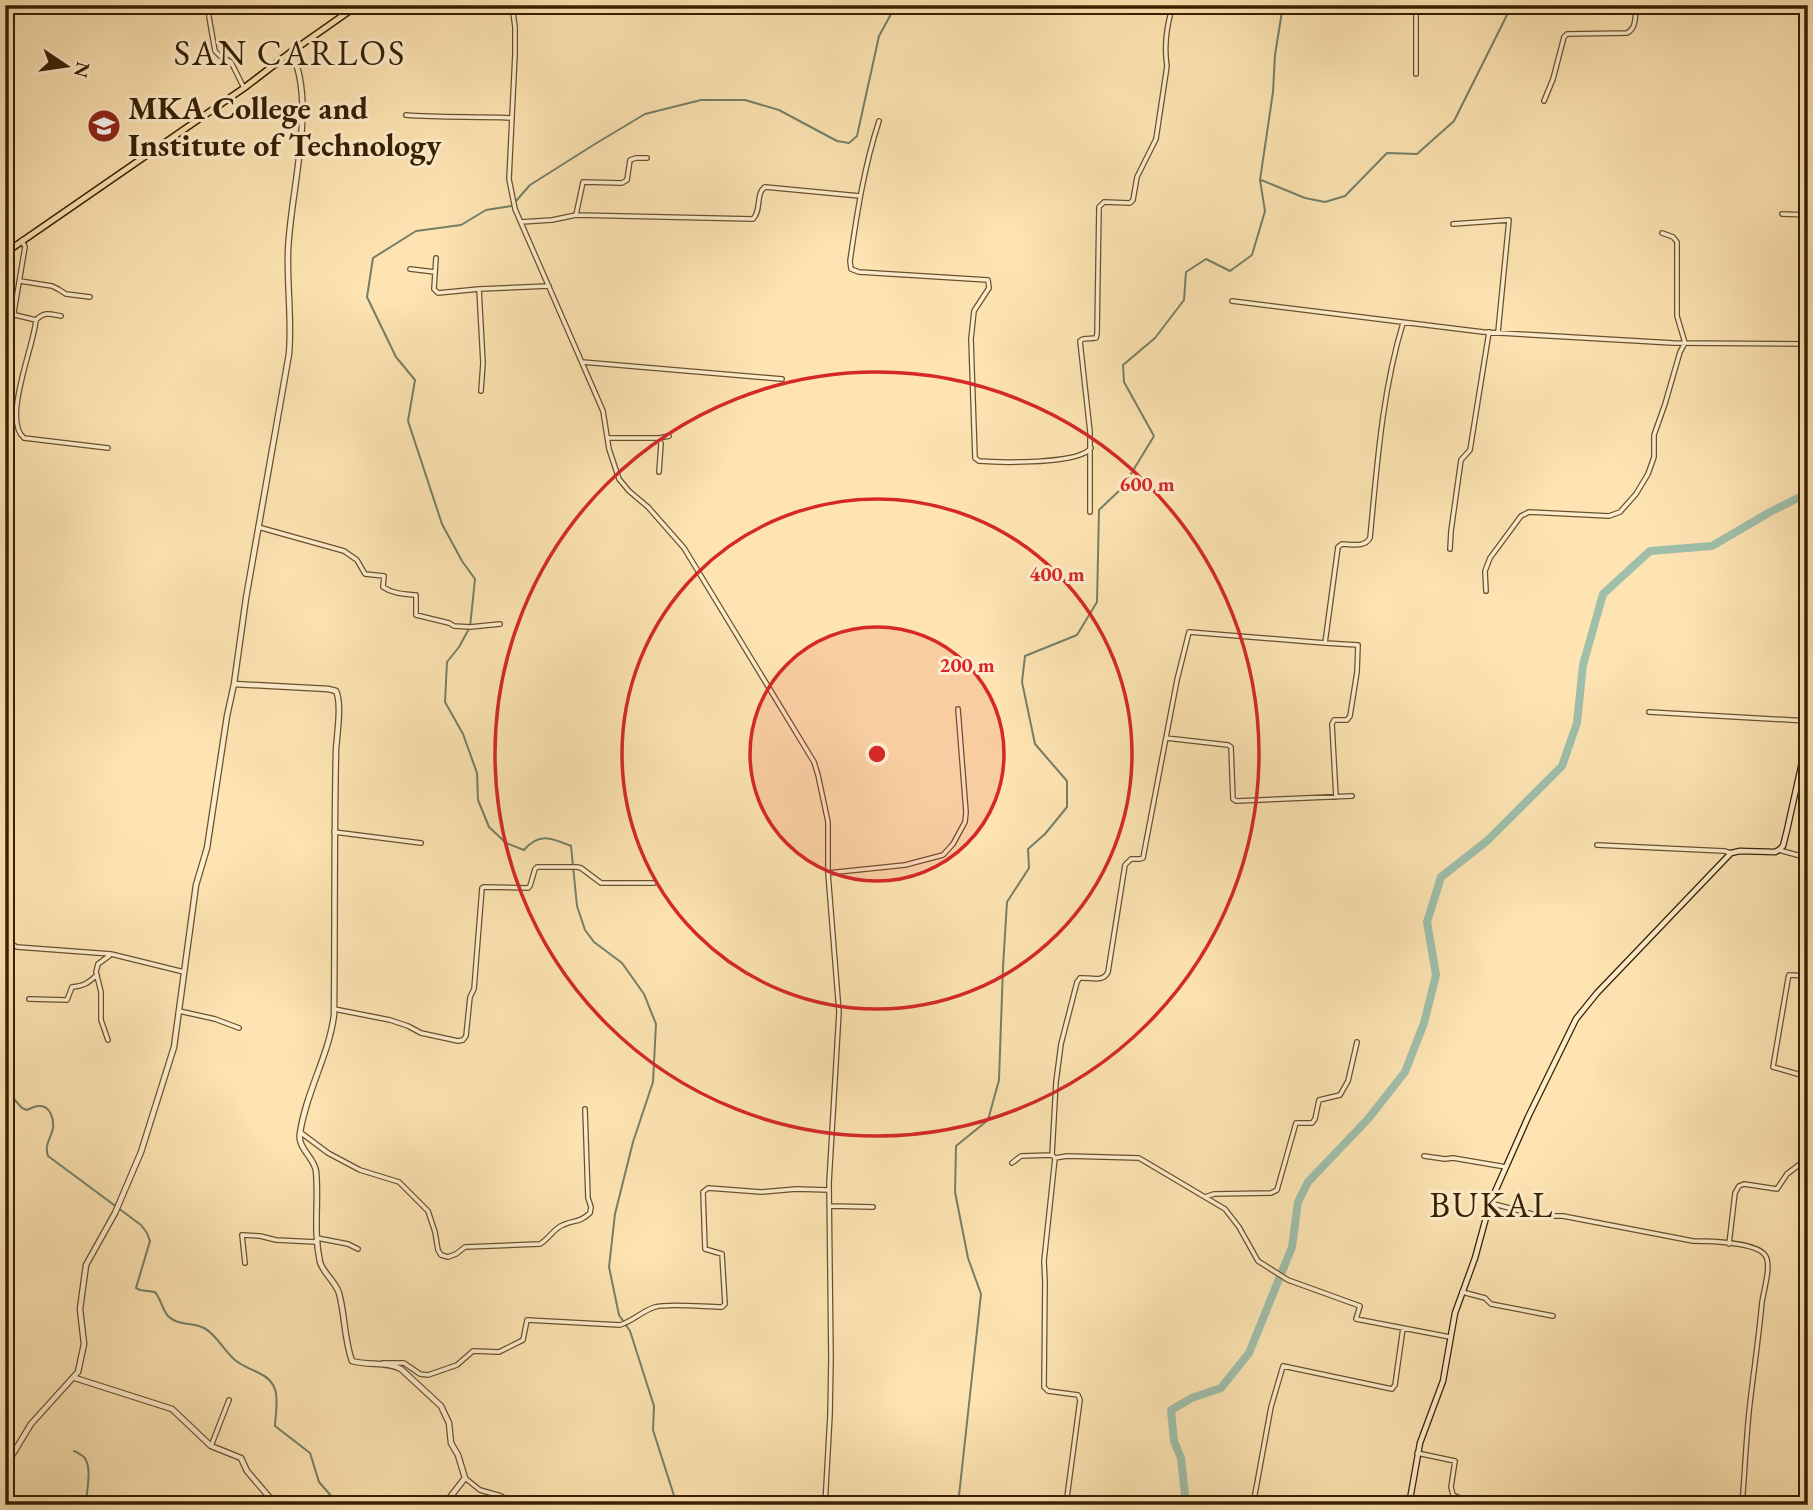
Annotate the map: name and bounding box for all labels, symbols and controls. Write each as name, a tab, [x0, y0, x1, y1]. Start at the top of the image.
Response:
district label: SAN CARLOS	[174, 30, 406, 75]
north arrow	[32, 32, 102, 102]
text: N	[68, 59, 96, 81]
place label: MKA College and Institute of Technology	[128, 87, 442, 166]
school or university icon: MKA College and Institute of Technology	[85, 107, 123, 145]
text: 600 m	[1119, 470, 1175, 497]
text: 400 m	[1029, 560, 1085, 587]
text: 200 m	[939, 651, 995, 678]
centre of rings	[865, 742, 889, 766]
district label: BUKAL	[1430, 1182, 1554, 1227]

